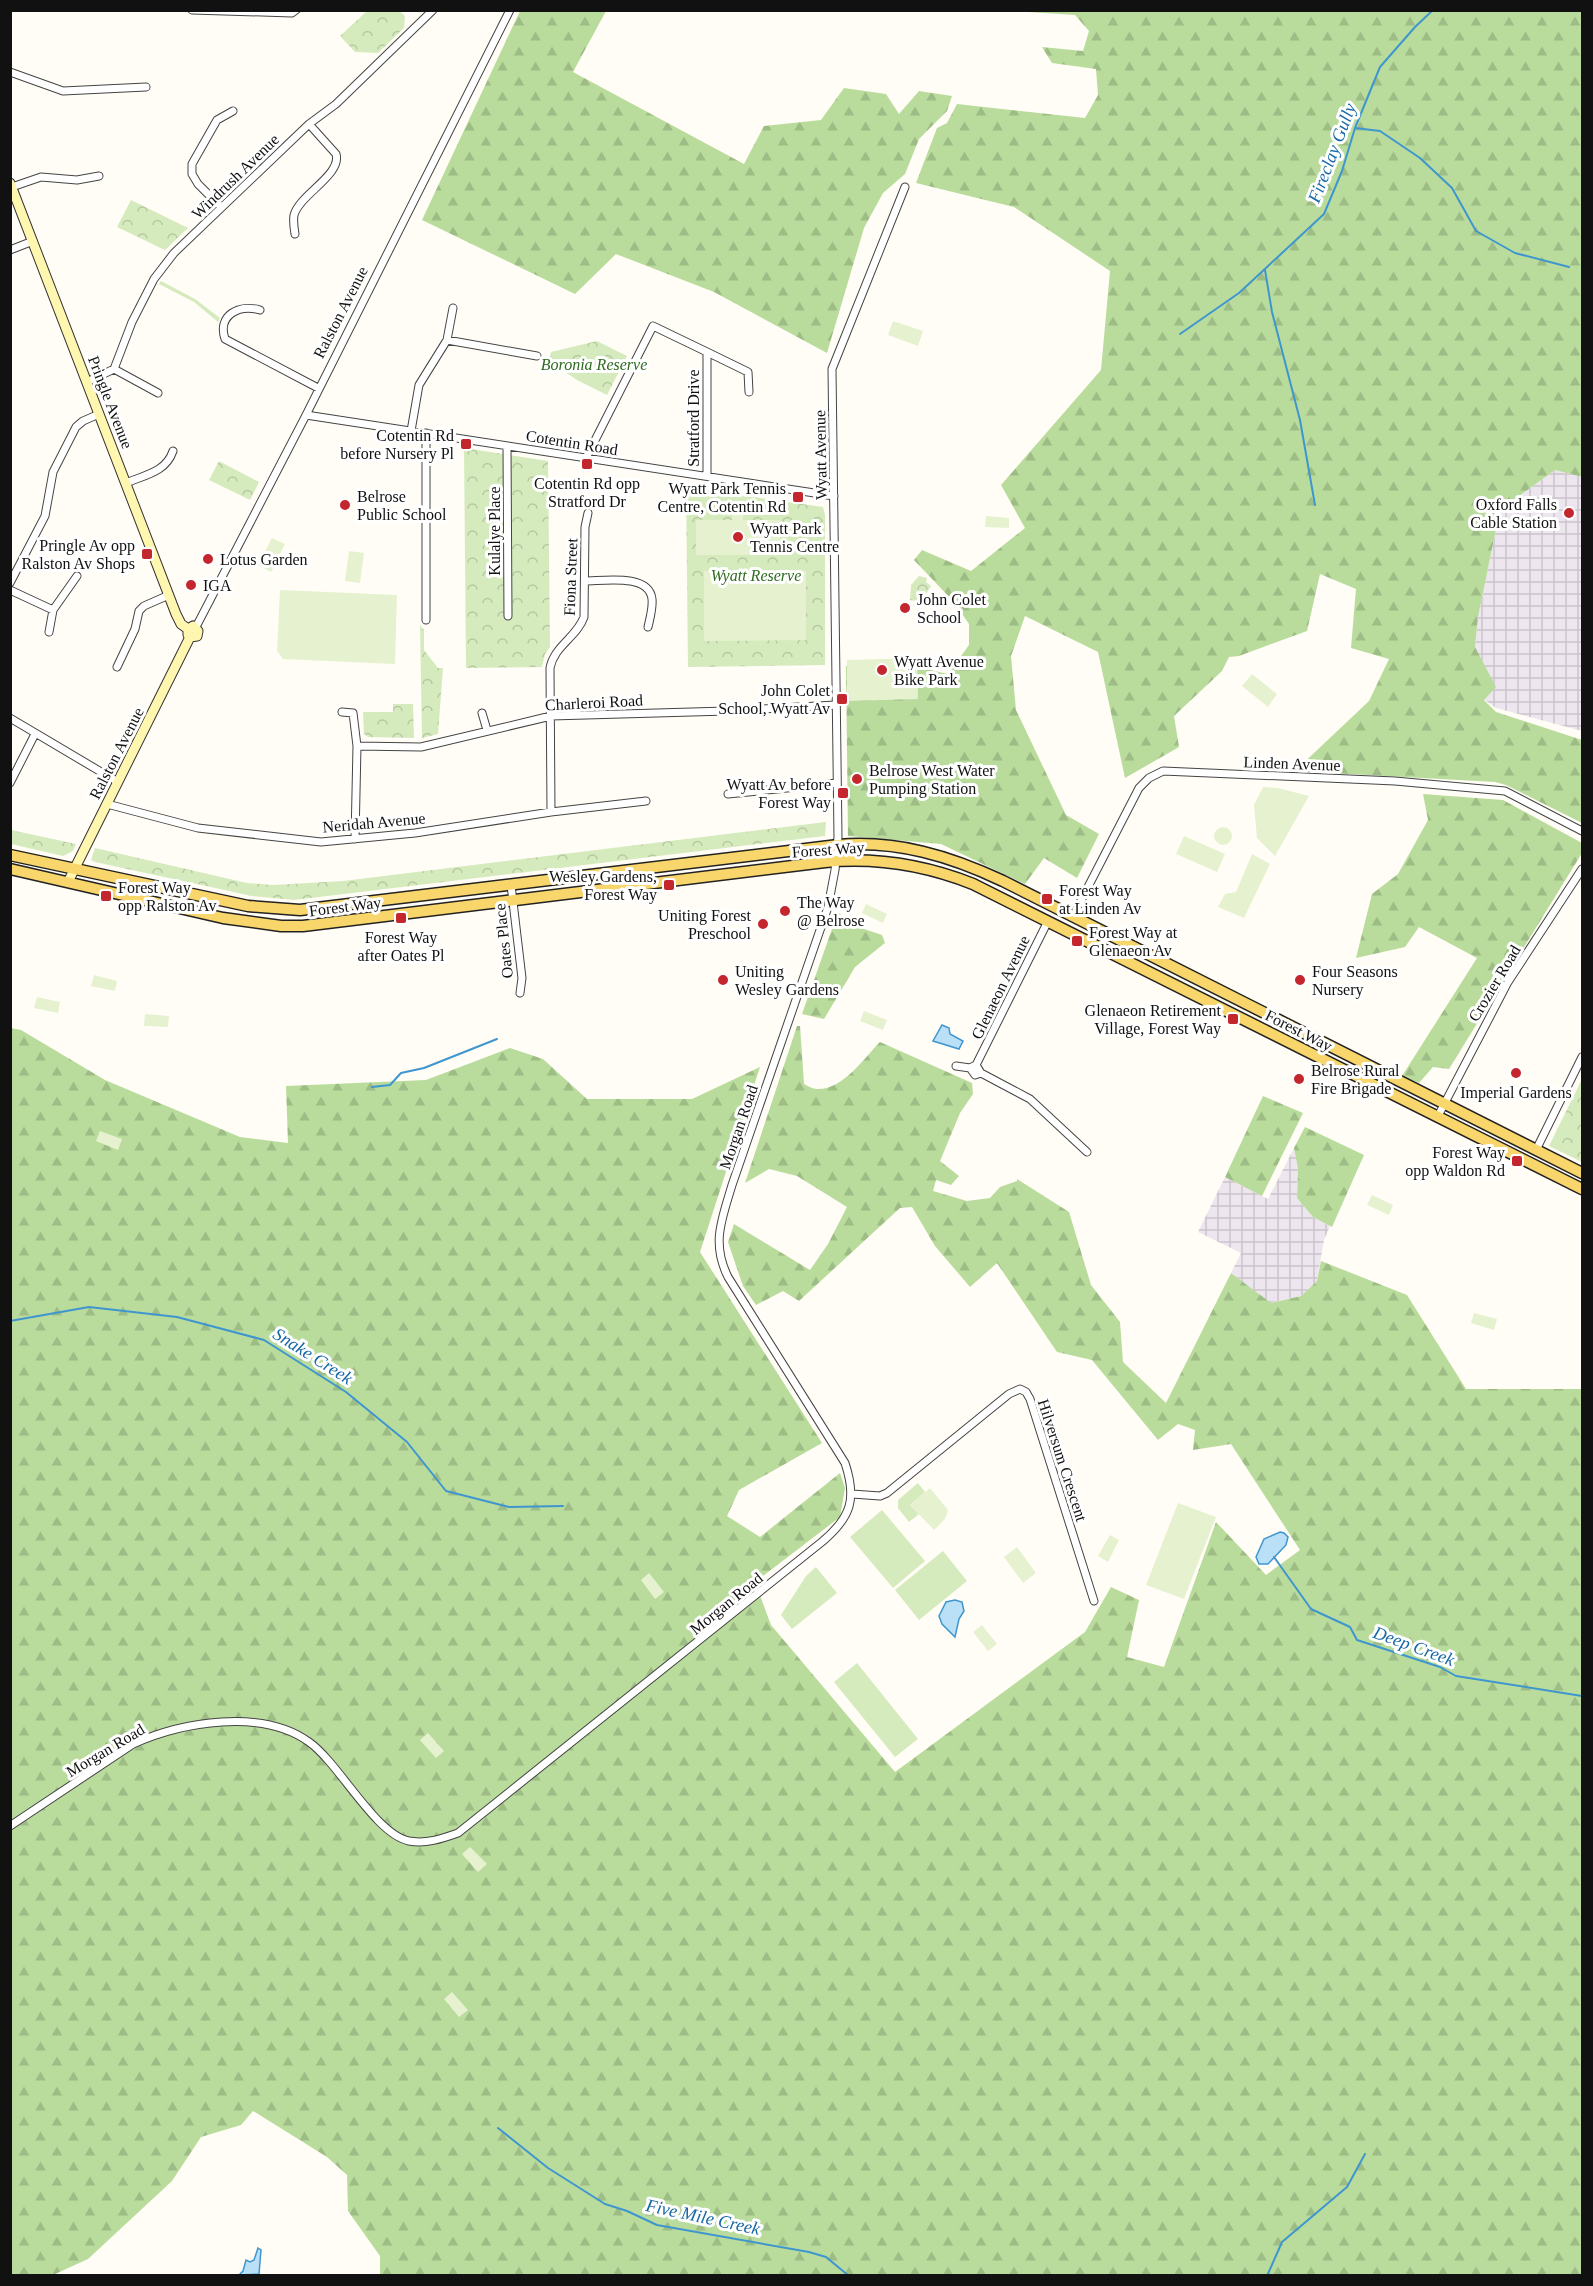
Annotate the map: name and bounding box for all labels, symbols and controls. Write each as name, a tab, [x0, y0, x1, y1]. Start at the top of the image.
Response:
water label: Fireclay Gully	[1304, 100, 1360, 206]
street label: Windrush Avenue	[188, 131, 282, 222]
street label: Ralston Avenue	[310, 264, 371, 361]
street label: Pringle Avenue	[84, 353, 136, 451]
park label: Boronia Reserve	[541, 356, 647, 373]
street label: Stratford Drive	[685, 369, 702, 467]
street label: Wyatt Avenue	[811, 410, 831, 500]
place label: Cotentin Rd before Nursery Pl	[340, 427, 455, 463]
street label: Cotentin Road	[525, 427, 619, 458]
marker: Cotentin Rd before Nursery Pl	[459, 437, 473, 451]
marker: Cotentin Rd opp Stratford Dr	[580, 457, 594, 471]
place label: Cotentin Rd opp Stratford Dr	[534, 475, 640, 510]
place label: Wyatt Park Tennis Centre, Cotentin Rd	[658, 480, 786, 515]
street label: Kulalye Place	[486, 486, 504, 576]
place label: Belrose Public School	[357, 488, 447, 523]
marker: Wyatt Park Tennis Centre, Cotentin Rd	[791, 490, 805, 504]
place label: Oxford Falls Cable Station	[1470, 496, 1557, 531]
marker: Belrose Public School	[338, 498, 352, 512]
marker: Oxford Falls Cable Station	[1562, 506, 1576, 520]
place label: Wyatt Park Tennis Centre	[750, 520, 839, 555]
marker: Wyatt Park Tennis Centre	[731, 530, 745, 544]
place label: Pringle Av opp Ralston Av Shops	[22, 537, 135, 573]
street label: Fiona Street	[561, 537, 580, 616]
marker: Pringle Av opp Ralston Av Shops	[140, 547, 154, 561]
place label: Lotus Garden	[220, 551, 308, 568]
marker: Lotus Garden	[201, 552, 215, 566]
park label: Wyatt Reserve	[711, 567, 801, 585]
place label: IGA	[203, 577, 232, 594]
marker: IGA	[184, 578, 198, 592]
place label: John Colet School	[917, 591, 986, 626]
marker: John Colet School	[898, 601, 912, 615]
place label: Wyatt Avenue Bike Park	[894, 653, 984, 688]
marker: Wyatt Avenue Bike Park	[875, 663, 889, 677]
place label: John Colet School, Wyatt Av	[718, 682, 831, 718]
street label: Charleroi Road	[545, 691, 644, 714]
marker: John Colet School, Wyatt Av	[835, 692, 849, 706]
street label: Ralston Avenue	[86, 705, 147, 802]
street label: Linden Avenue	[1243, 753, 1341, 774]
place label: Belrose West Water Pumping Station	[869, 762, 995, 798]
marker: Belrose West Water Pumping Station	[850, 772, 864, 786]
place label: Wyatt Av before Forest Way	[727, 776, 831, 812]
marker: Wyatt Av before Forest Way	[836, 786, 850, 800]
street label: Neridah Avenue	[322, 810, 426, 835]
street label: Forest Way	[791, 838, 865, 862]
place label: Wesley Gardens, Forest Way	[549, 868, 657, 904]
marker: Wesley Gardens, Forest Way	[662, 878, 676, 892]
place label: Forest Way opp Ralston Av	[118, 879, 216, 915]
place label: Forest Way at Linden Av	[1059, 882, 1141, 917]
marker: Forest Way opp Ralston Av	[99, 889, 113, 903]
marker: Forest Way at Linden Av	[1040, 892, 1054, 906]
street label: Forest Way	[308, 894, 382, 920]
place label: The Way @ Belrose	[797, 894, 865, 930]
street label: Oates Place	[491, 903, 516, 979]
marker: The Way @ Belrose	[778, 904, 792, 918]
place label: Uniting Forest Preschool	[658, 907, 752, 942]
marker: Forest Way after Oates Pl	[394, 911, 408, 925]
marker: Uniting Forest Preschool	[756, 917, 770, 931]
place label: Forest Way at Glenaeon Av	[1089, 924, 1178, 959]
place label: Forest Way after Oates Pl	[357, 929, 445, 964]
street label: Glenaeon Avenue	[968, 933, 1033, 1042]
marker: Forest Way at Glenaeon Av	[1070, 934, 1084, 948]
street label: Crozier Road	[1465, 942, 1524, 1024]
place label: Uniting Wesley Gardens	[735, 963, 839, 999]
place label: Four Seasons Nursery	[1312, 963, 1398, 999]
marker: Uniting Wesley Gardens	[716, 973, 730, 987]
marker: Four Seasons Nursery	[1293, 973, 1307, 987]
place label: Glenaeon Retirement Village, Forest Way	[1085, 1002, 1222, 1038]
street label: Forest Way	[1262, 1006, 1335, 1055]
marker: Glenaeon Retirement Village, Forest Way	[1226, 1012, 1240, 1026]
place label: Belrose Rural Fire Brigade	[1311, 1062, 1400, 1098]
marker: Imperial Gardens	[1509, 1066, 1523, 1080]
marker: Belrose Rural Fire Brigade	[1292, 1072, 1306, 1086]
street label: Morgan Road	[716, 1083, 762, 1172]
place label: Imperial Gardens	[1460, 1084, 1572, 1102]
place label: Forest Way opp Waldon Rd	[1405, 1144, 1505, 1180]
marker: Forest Way opp Waldon Rd	[1510, 1154, 1524, 1168]
water label: Snake Creek	[270, 1324, 357, 1389]
street label: Hilversum Crescent	[1035, 1397, 1090, 1524]
street label: Morgan Road	[687, 1569, 767, 1639]
water label: Deep Creek	[1370, 1622, 1458, 1670]
street label: Morgan Road	[63, 1720, 148, 1781]
water label: Five Mile Creek	[643, 2195, 763, 2239]

